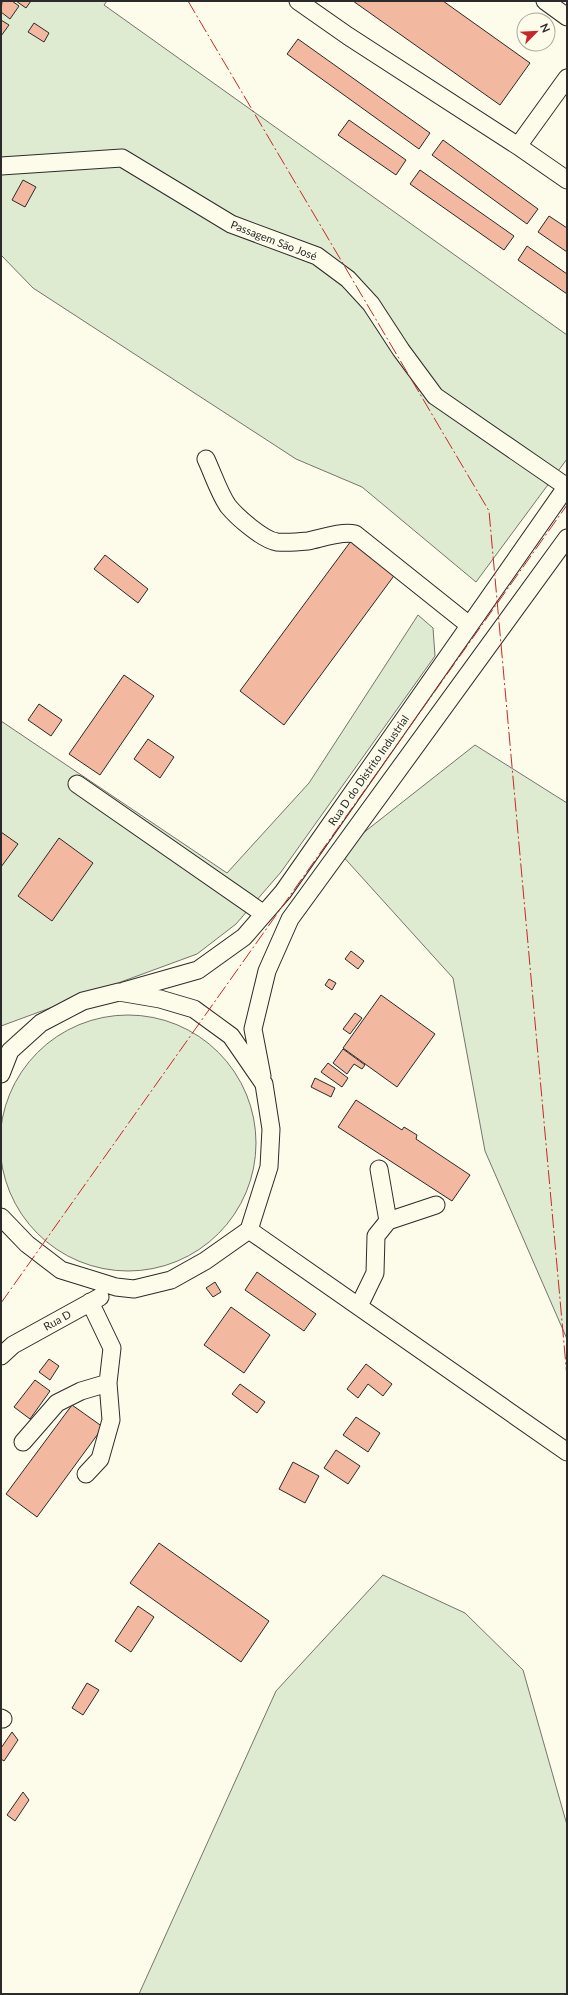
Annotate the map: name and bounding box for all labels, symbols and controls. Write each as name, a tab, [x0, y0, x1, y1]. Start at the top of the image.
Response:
north arrow	[516, 12, 556, 52]
text: N	[538, 21, 553, 34]
street label: Passagem São José	[229, 218, 319, 263]
street label: Rua D do Distrito Industrial	[325, 712, 411, 828]
street label: Rua D	[41, 1307, 73, 1333]

